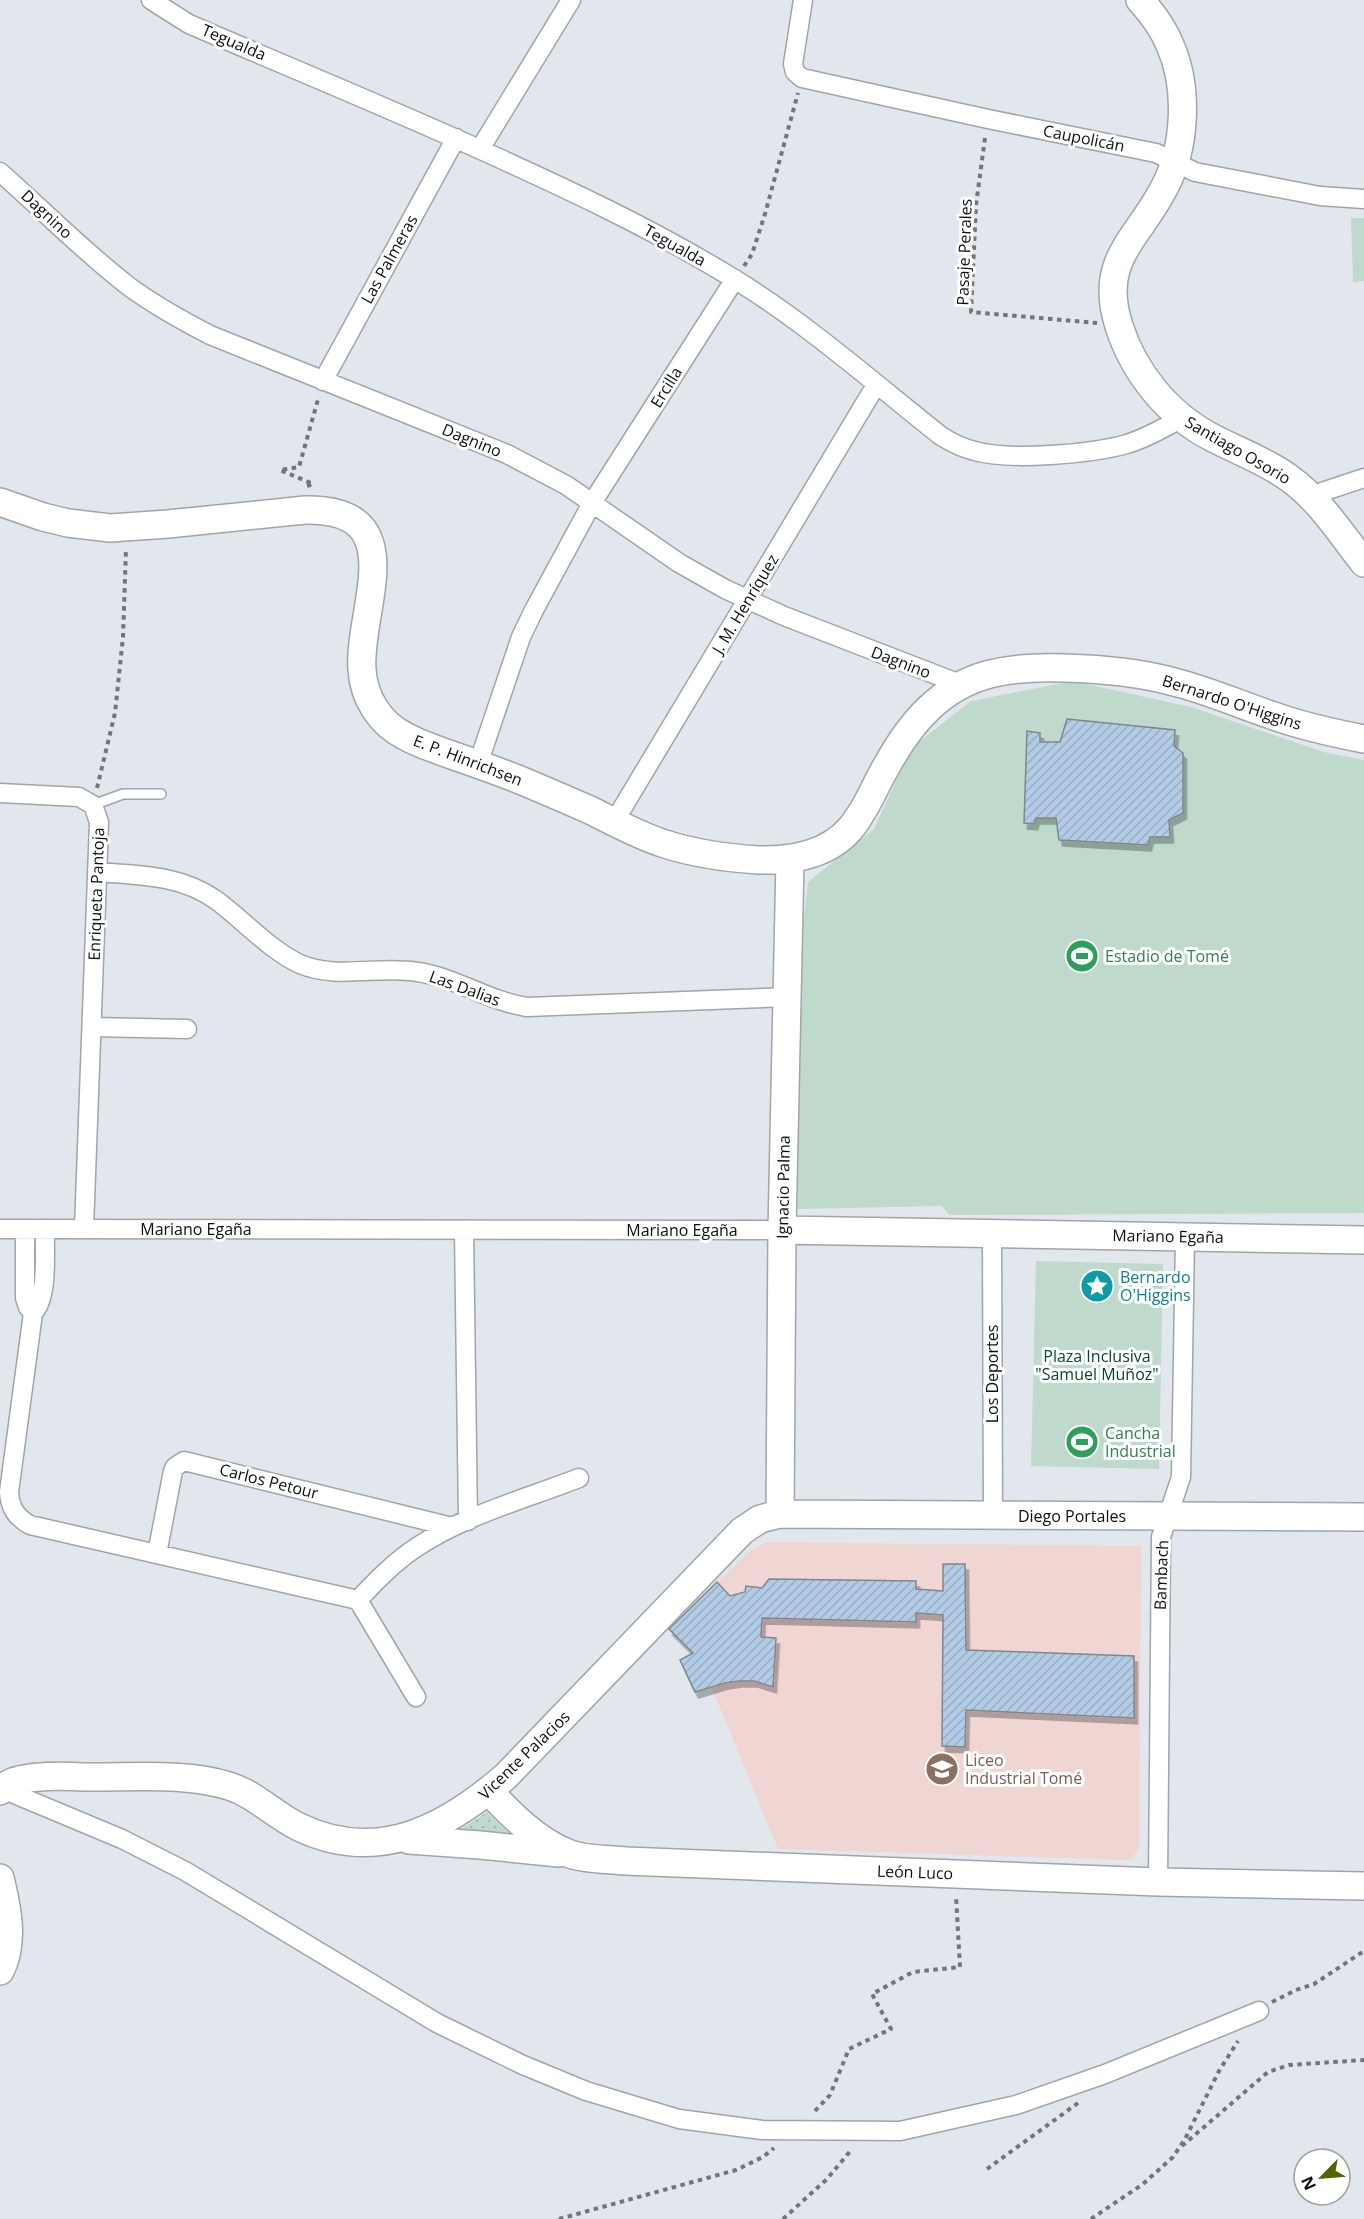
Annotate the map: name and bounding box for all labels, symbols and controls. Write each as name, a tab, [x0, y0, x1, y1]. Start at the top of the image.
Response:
street label: Tegualda	[198, 19, 270, 65]
street label: Caupolicán	[1041, 119, 1127, 157]
street label: Dagnino	[17, 185, 77, 243]
street label: Pasaje Perales	[951, 198, 977, 306]
street label: Las Palmeras	[356, 211, 422, 307]
street label: Tegualda	[640, 219, 710, 271]
street label: Ercilla	[645, 362, 687, 412]
street label: Santiago Osorio	[1181, 411, 1295, 489]
street label: Dagnino	[439, 418, 505, 462]
street label: J. M. Henríquez	[706, 550, 783, 660]
street label: Dagnino	[868, 641, 934, 683]
street label: Bernardo O'Higgins	[1160, 669, 1304, 735]
street label: E. P. Hinrichsen	[410, 729, 526, 791]
street label: Enriqueta Pantoja	[83, 827, 109, 961]
sports icon: Estadio de Tomé	[1064, 938, 1100, 974]
place label: Estadio de Tomé	[1105, 945, 1229, 967]
street label: Las Dalias	[426, 965, 504, 1011]
street label: Ignacio Palma	[771, 1135, 795, 1239]
street label: Mariano Egaña	[140, 1218, 252, 1240]
street label: Mariano Egaña	[626, 1219, 738, 1241]
street label: Mariano Egaña	[1112, 1224, 1224, 1248]
place label: Bernardo O'Higgins	[1120, 1266, 1191, 1306]
place icon: Bernardo O'Higgins	[1079, 1268, 1115, 1304]
street label: Los Deportes	[981, 1325, 1003, 1423]
park label: Plaza Inclusiva "Samuel Muñoz"	[1035, 1345, 1159, 1385]
place label: Cancha Industrial	[1105, 1422, 1176, 1462]
sports icon: Cancha Industrial	[1064, 1424, 1100, 1460]
street label: Carlos Petour	[217, 1458, 321, 1504]
street label: Diego Portales	[1018, 1505, 1126, 1527]
street label: Bambach	[1149, 1540, 1173, 1610]
street label: Vicente Palacios	[473, 1706, 575, 1804]
place label: Liceo Industrial Tomé	[965, 1749, 1082, 1789]
school or university icon: Liceo Industrial Tomé	[924, 1751, 960, 1787]
street label: León Luco	[876, 1860, 954, 1884]
north arrow	[1292, 2147, 1352, 2207]
text: N	[1296, 2173, 1321, 2194]

